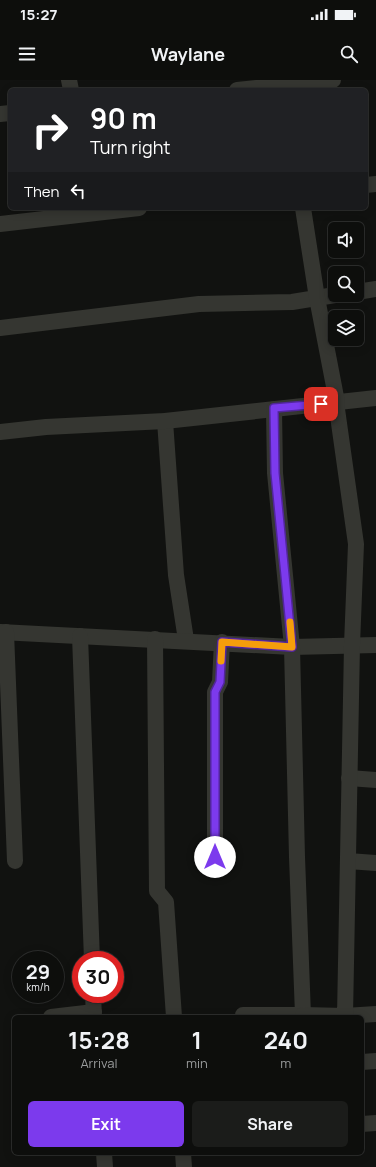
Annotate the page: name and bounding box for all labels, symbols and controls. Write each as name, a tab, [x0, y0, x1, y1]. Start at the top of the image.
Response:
text: 15:27	[20, 4, 57, 25]
text: Waylane	[151, 42, 225, 66]
icon: menu	[16, 43, 38, 65]
icon: search	[338, 43, 360, 65]
text: 90 m	[90, 99, 157, 137]
icon: right	[24, 104, 76, 156]
text: Turn right	[90, 135, 171, 159]
icon: left	[67, 180, 89, 202]
text: Then	[24, 181, 59, 202]
map controls	[328, 222, 364, 346]
button: sound	[328, 222, 364, 258]
button: search	[328, 266, 364, 302]
button: layers	[328, 310, 364, 346]
pin	[304, 387, 338, 421]
icon: arrive	[310, 393, 332, 415]
position arrow	[194, 836, 236, 878]
speed limit sign: 30	[72, 951, 124, 1003]
text: 29	[26, 958, 50, 985]
text: km/h	[26, 980, 50, 994]
text: 15:28	[68, 1023, 130, 1056]
text: 1	[192, 1023, 202, 1056]
text: 240	[264, 1023, 308, 1056]
text: Arrival	[80, 1054, 118, 1072]
text: min	[186, 1054, 208, 1072]
text: m	[280, 1054, 291, 1072]
button: Exit	[28, 1101, 184, 1147]
button: Share	[192, 1101, 348, 1147]

